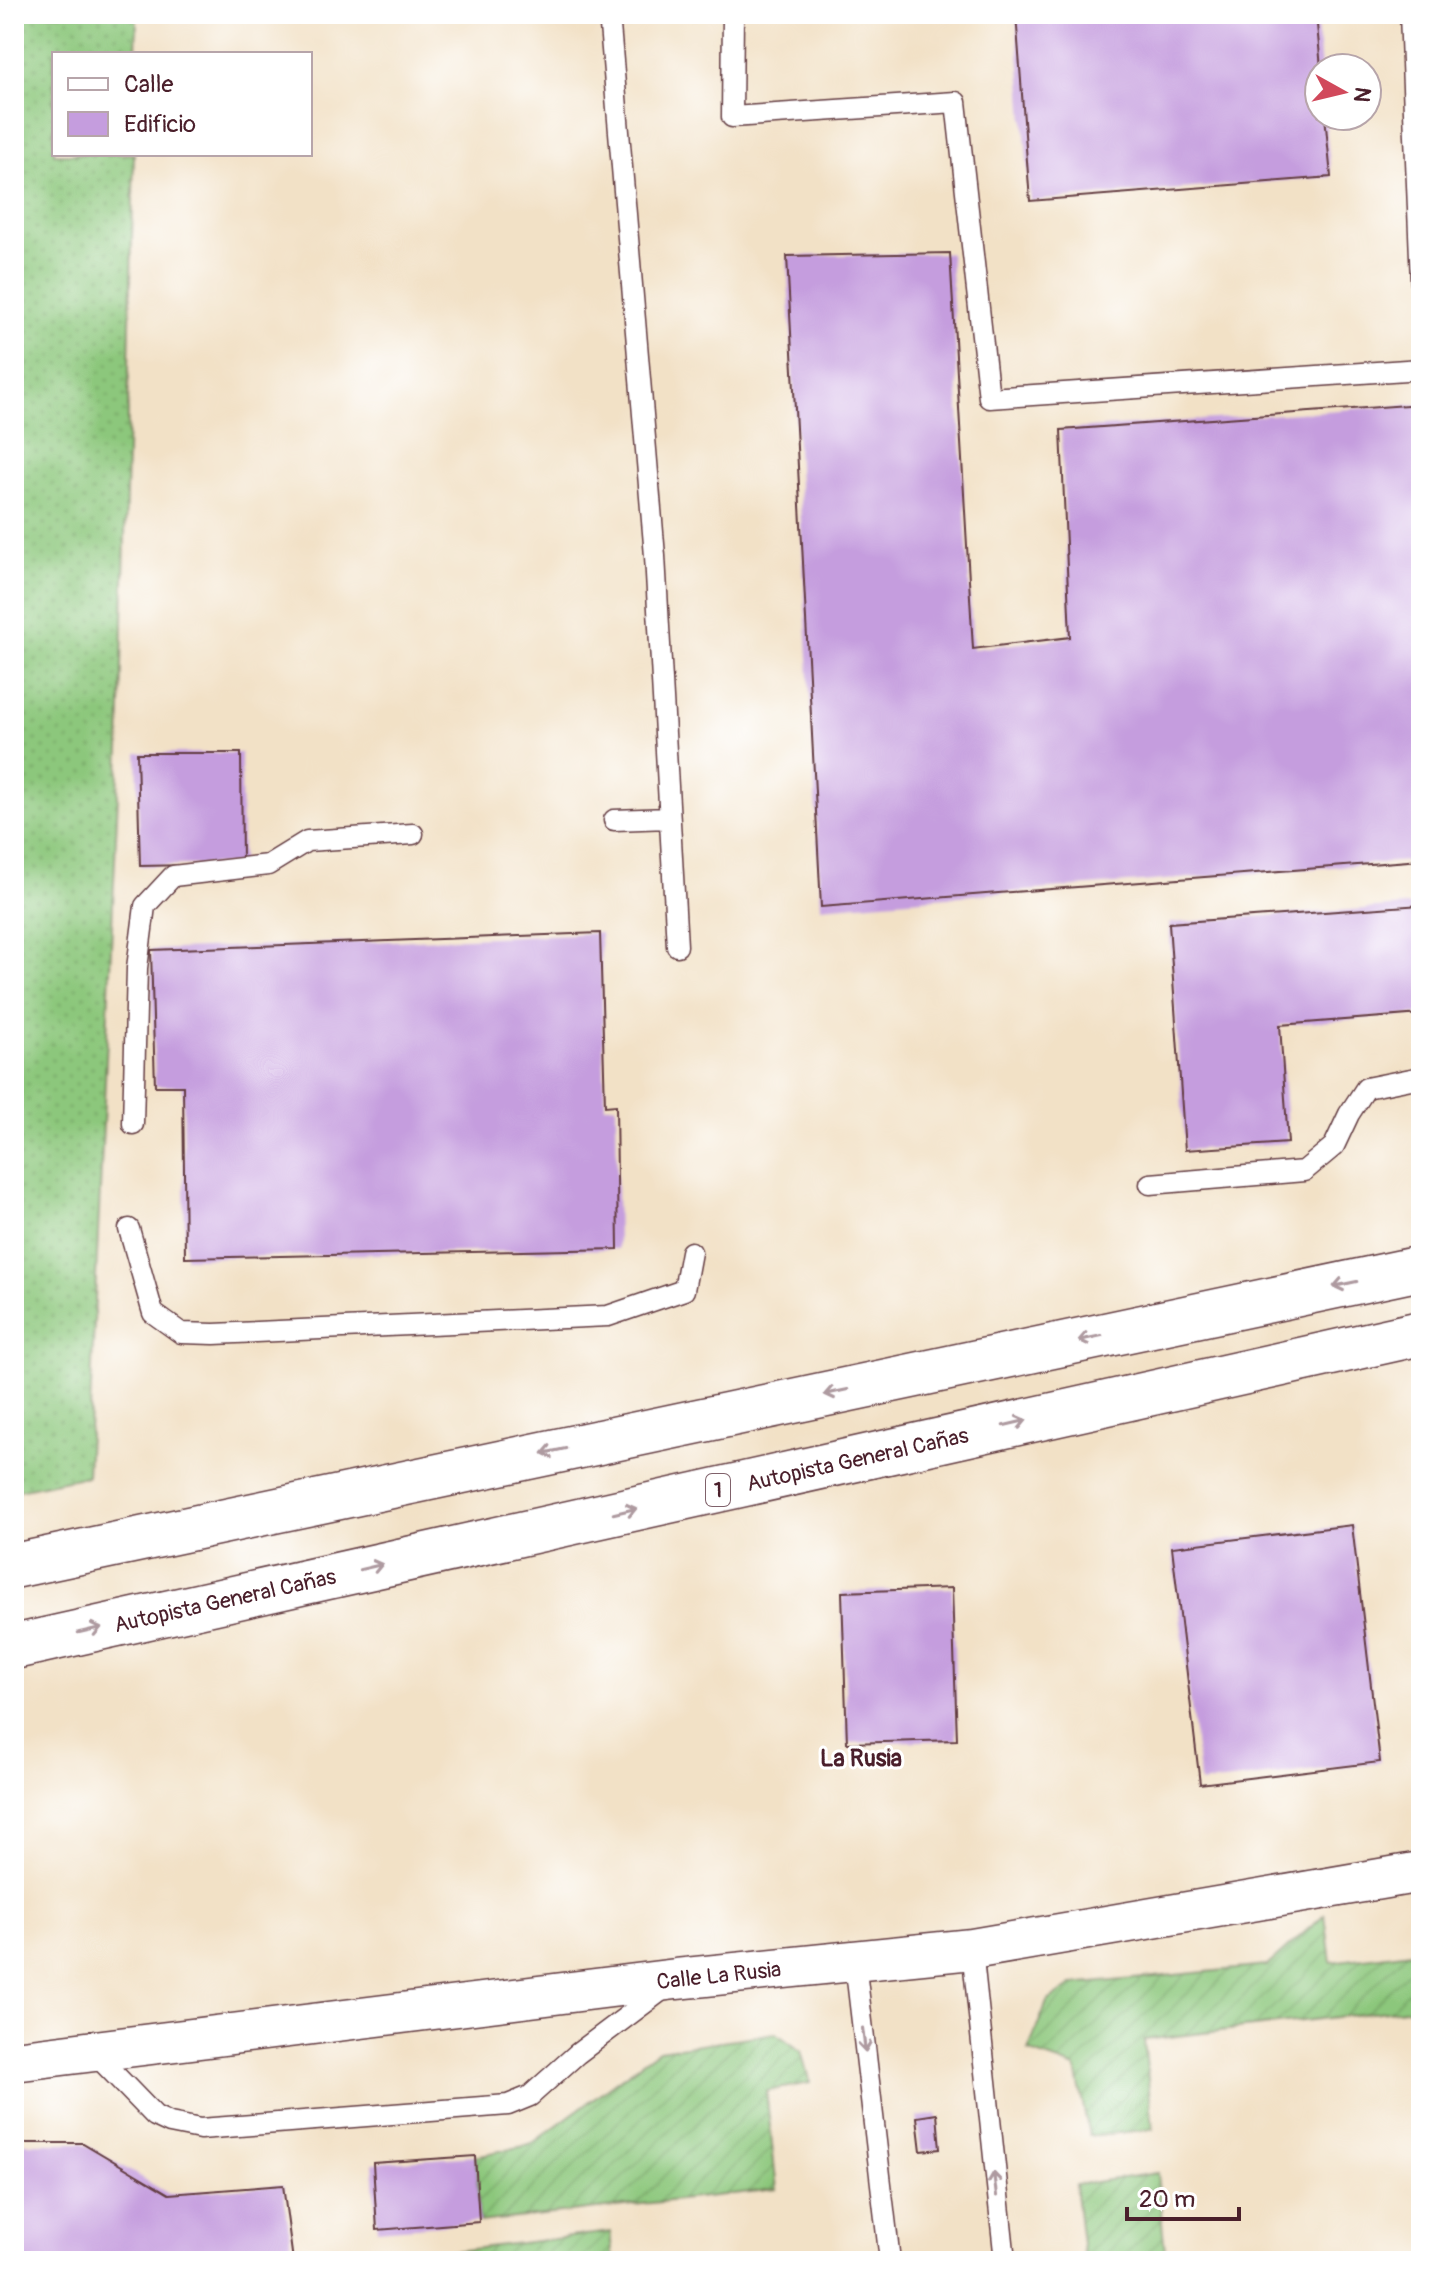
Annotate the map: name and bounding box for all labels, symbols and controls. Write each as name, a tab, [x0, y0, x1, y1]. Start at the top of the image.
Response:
legend	[52, 52, 312, 156]
north arrow	[1303, 52, 1383, 132]
text: Calle	[124, 70, 173, 99]
text: N	[1347, 85, 1377, 104]
text: Edificio	[124, 110, 196, 139]
one-way arrow	[1332, 1277, 1358, 1292]
one-way arrow	[1078, 1331, 1104, 1346]
one-way arrow	[824, 1385, 849, 1400]
one-way arrow	[1002, 1415, 1028, 1430]
street label: Autopista General Cañas	[744, 1421, 971, 1498]
one-way arrow	[542, 1445, 567, 1460]
road number: 1	[706, 1474, 730, 1506]
one-way arrow	[612, 1502, 637, 1517]
one-way arrow	[358, 1559, 384, 1574]
street label: Autopista General Cañas	[111, 1563, 339, 1639]
one-way arrow	[77, 1622, 102, 1637]
district label: La Rusia	[820, 1744, 902, 1773]
street label: Calle La Rusia	[655, 1955, 783, 1996]
one-way arrow	[857, 2027, 872, 2052]
one-way arrow	[988, 2171, 1003, 2198]
scale bar	[1127, 2171, 1239, 2221]
text: 20 m	[1139, 2185, 1195, 2214]

